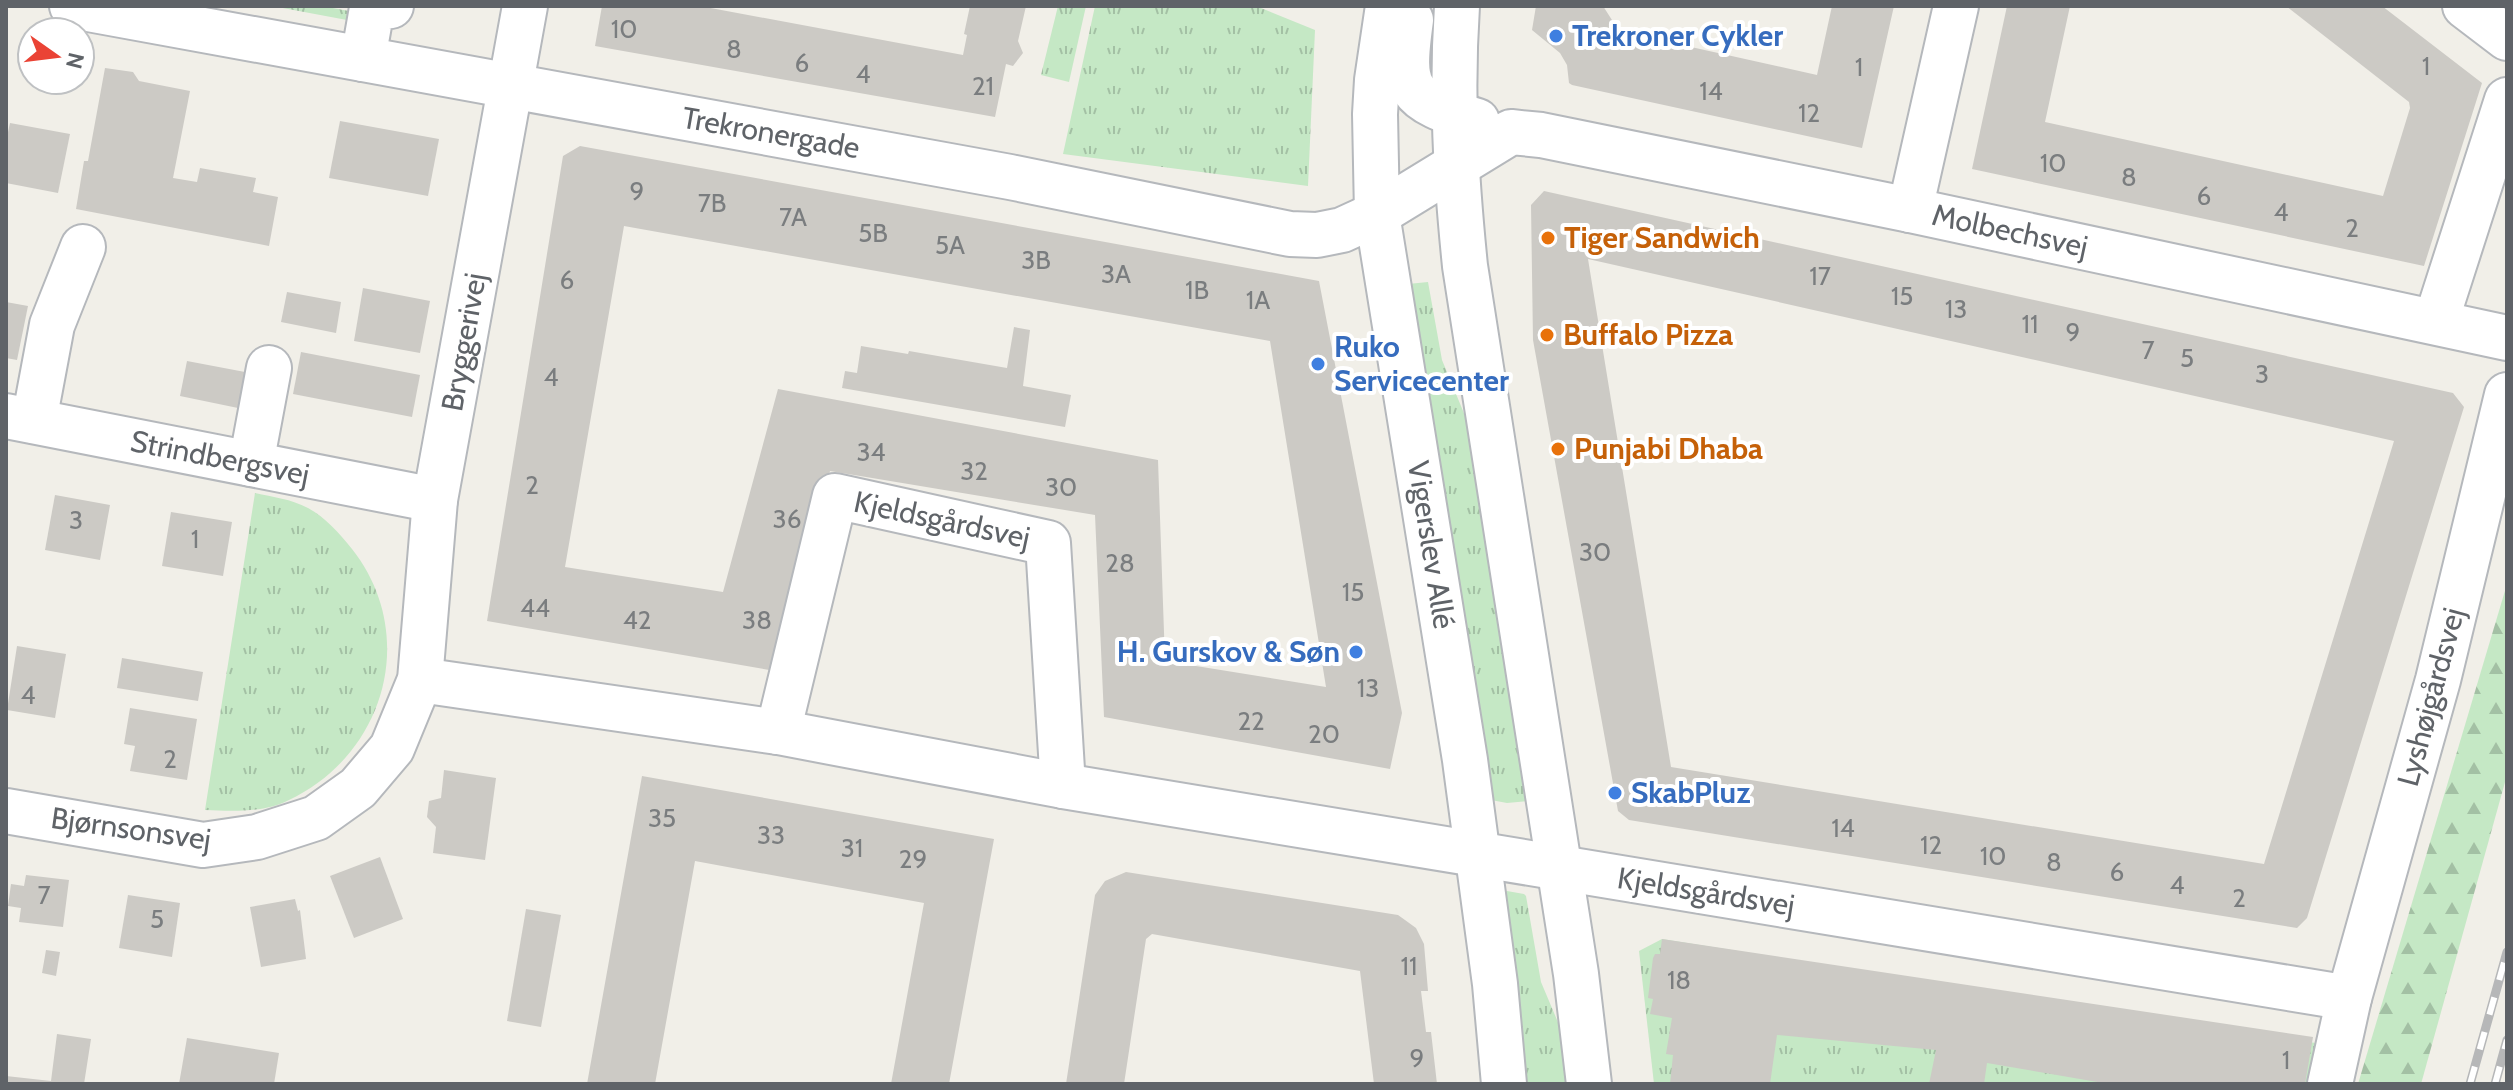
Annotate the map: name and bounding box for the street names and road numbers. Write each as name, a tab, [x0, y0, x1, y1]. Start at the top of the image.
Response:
street label: Trekronergade	[679, 99, 863, 166]
street label: Molbechsvej	[1929, 196, 2091, 265]
street label: Bryggerivej	[433, 270, 494, 414]
street label: Strindbergsvej	[128, 422, 313, 493]
street label: Vigerslev Allé	[1400, 458, 1463, 632]
street label: Kjeldsgårdsvej	[851, 483, 1034, 556]
street label: Lyshøjgårdsvej	[2389, 604, 2472, 790]
street label: Bjørnsonsvej	[49, 799, 213, 858]
street label: Kjeldsgårdsvej	[1615, 859, 1797, 924]

